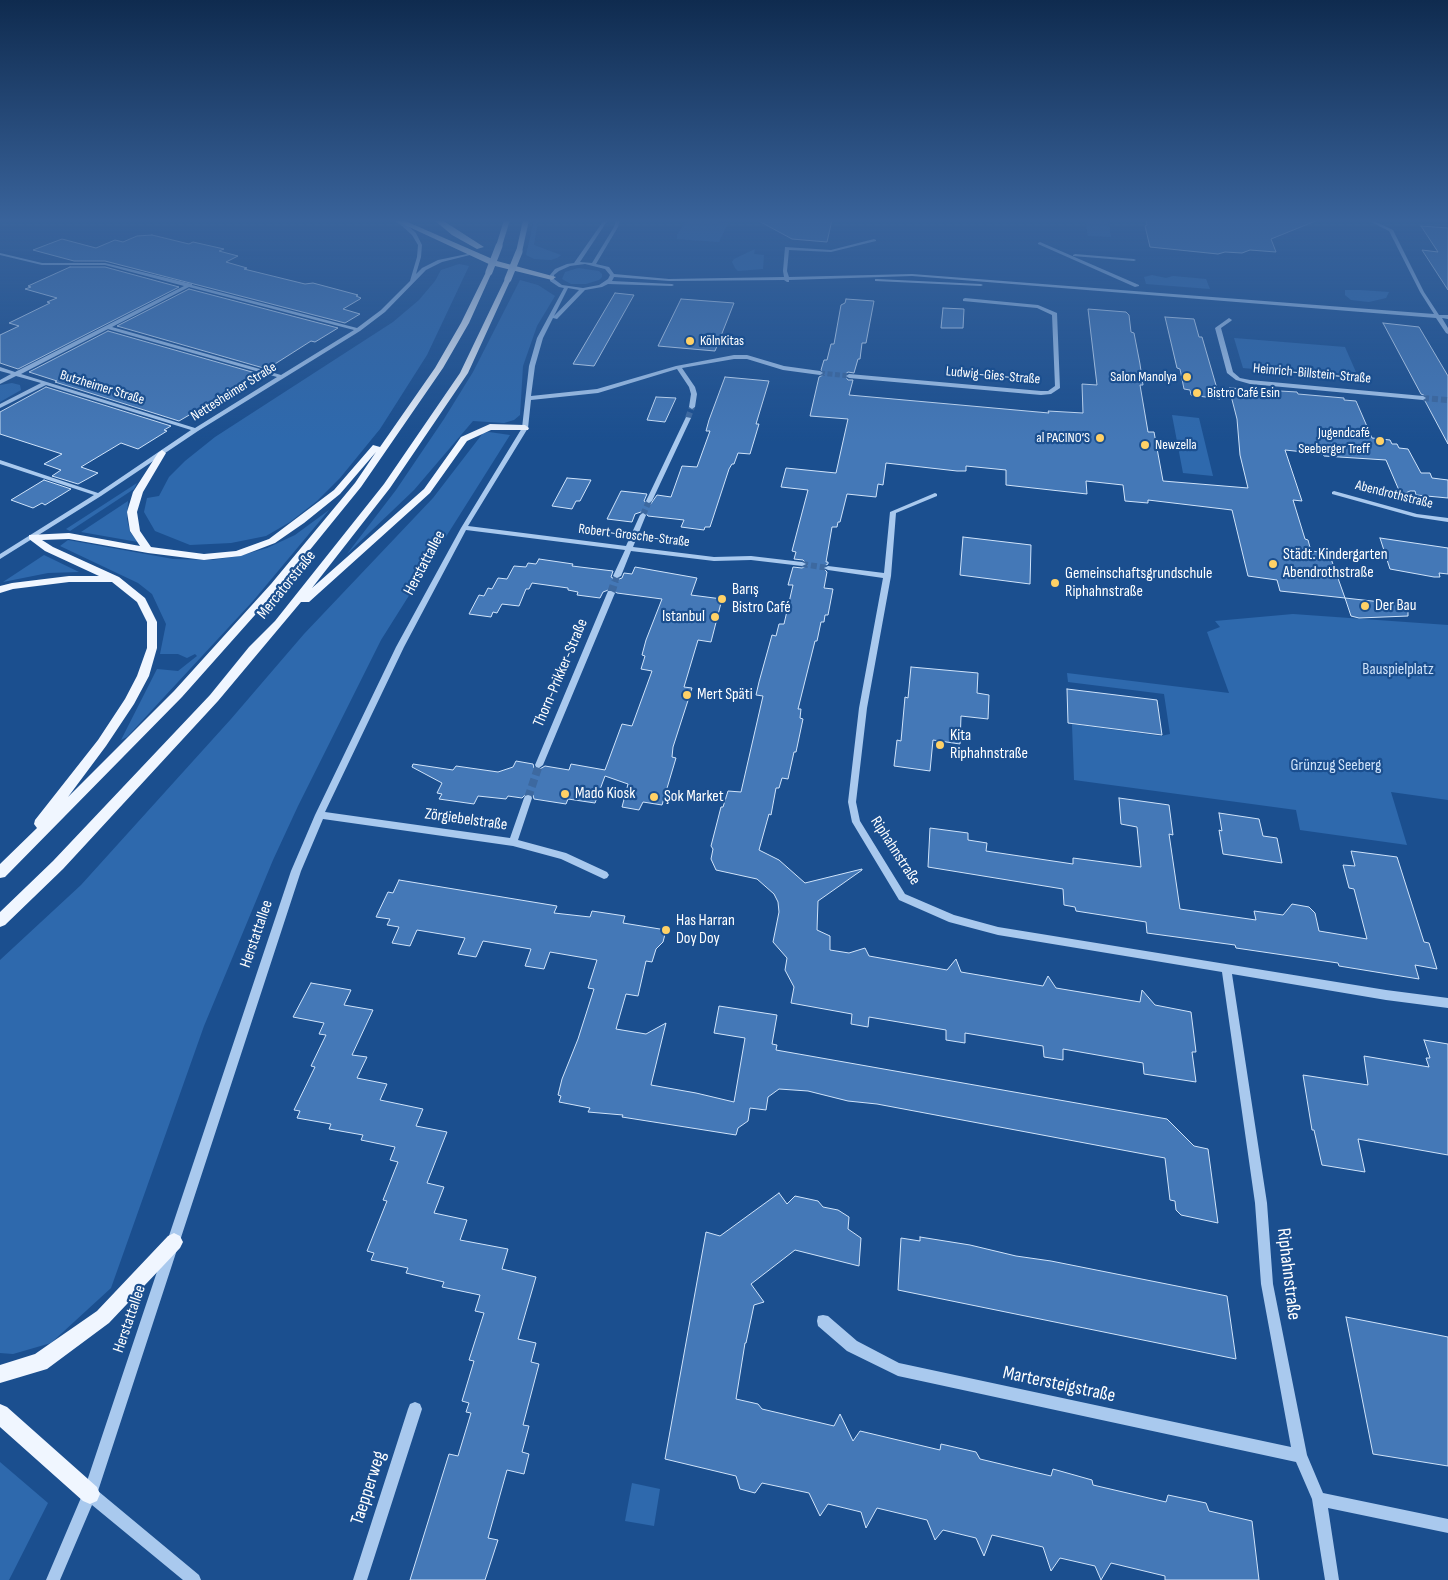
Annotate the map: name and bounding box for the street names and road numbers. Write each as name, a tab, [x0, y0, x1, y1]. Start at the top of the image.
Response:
street label: Nettesheimer Straße	[188, 359, 280, 425]
street label: Heinrich-Billstein-Straße	[1252, 360, 1372, 388]
street label: Ludwig-Gies-Straße	[945, 364, 1041, 388]
street label: Butzheimer Straße	[58, 367, 146, 409]
street label: Abendrothstraße	[1353, 477, 1435, 513]
street label: Robert-Grosche-Straße	[577, 521, 691, 551]
street label: Herstattallee	[400, 527, 450, 599]
street label: Mercatorstraße	[254, 547, 320, 623]
street label: Thorn-Prikker-Straße	[530, 616, 592, 730]
street label: Zörgiebelstraße	[423, 805, 509, 835]
street label: Riphahnstraße	[866, 813, 924, 889]
street label: Herstattallee	[236, 898, 278, 970]
street label: Riphahnstraße	[1271, 1227, 1305, 1321]
street label: Herstattallee	[109, 1283, 151, 1355]
street label: Martersteigstraße	[1001, 1362, 1117, 1408]
street label: Taepperweg	[346, 1448, 392, 1528]

